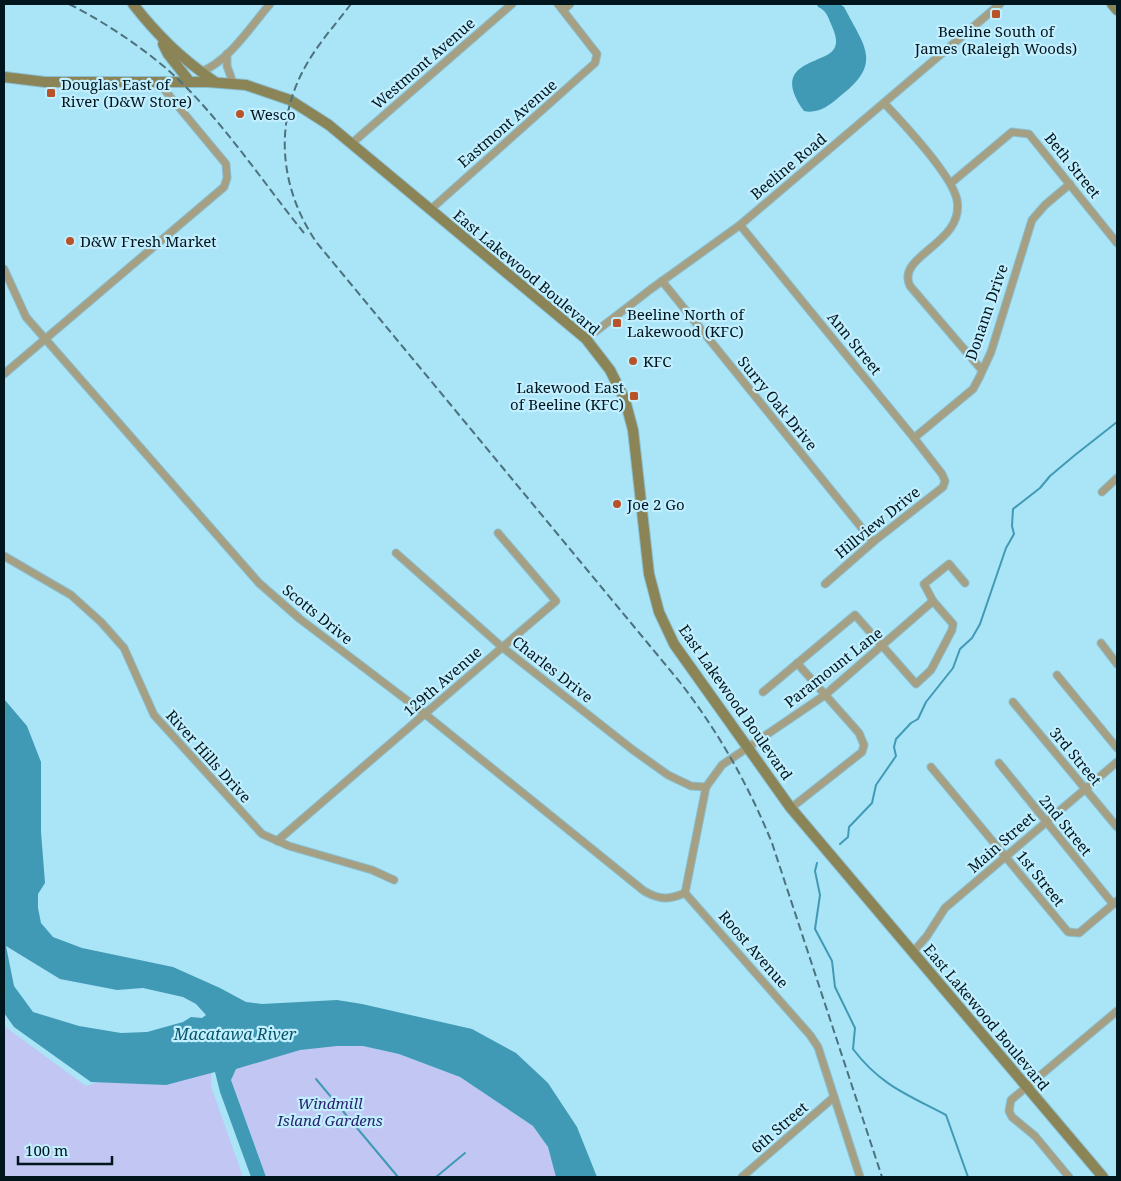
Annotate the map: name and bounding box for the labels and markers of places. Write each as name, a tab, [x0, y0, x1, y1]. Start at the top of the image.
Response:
marker: Beeline South of James (Raleigh Woods)	[990, 8, 1002, 20]
place label: Beeline South of James (Raleigh Woods)	[914, 21, 1077, 58]
place label: Douglas East of River (D&W Store)	[61, 74, 192, 111]
marker: Douglas East of River (D&W Store)	[45, 87, 57, 99]
place label: Wesco	[250, 104, 296, 124]
marker: Wesco	[234, 108, 246, 120]
place label: D&W Fresh Market	[80, 231, 217, 251]
marker: D&W Fresh Market	[64, 235, 76, 247]
place label: Beeline North of Lakewood (KFC)	[627, 304, 745, 341]
marker: Beeline North of Lakewood (KFC)	[611, 317, 623, 329]
place label: KFC	[643, 351, 672, 371]
marker: KFC	[627, 355, 639, 367]
place label: Lakewood East of Beeline (KFC)	[510, 377, 624, 414]
marker: Lakewood East of Beeline (KFC)	[628, 390, 640, 402]
place label: Joe 2 Go	[626, 494, 685, 514]
marker: Joe 2 Go	[611, 498, 623, 510]

